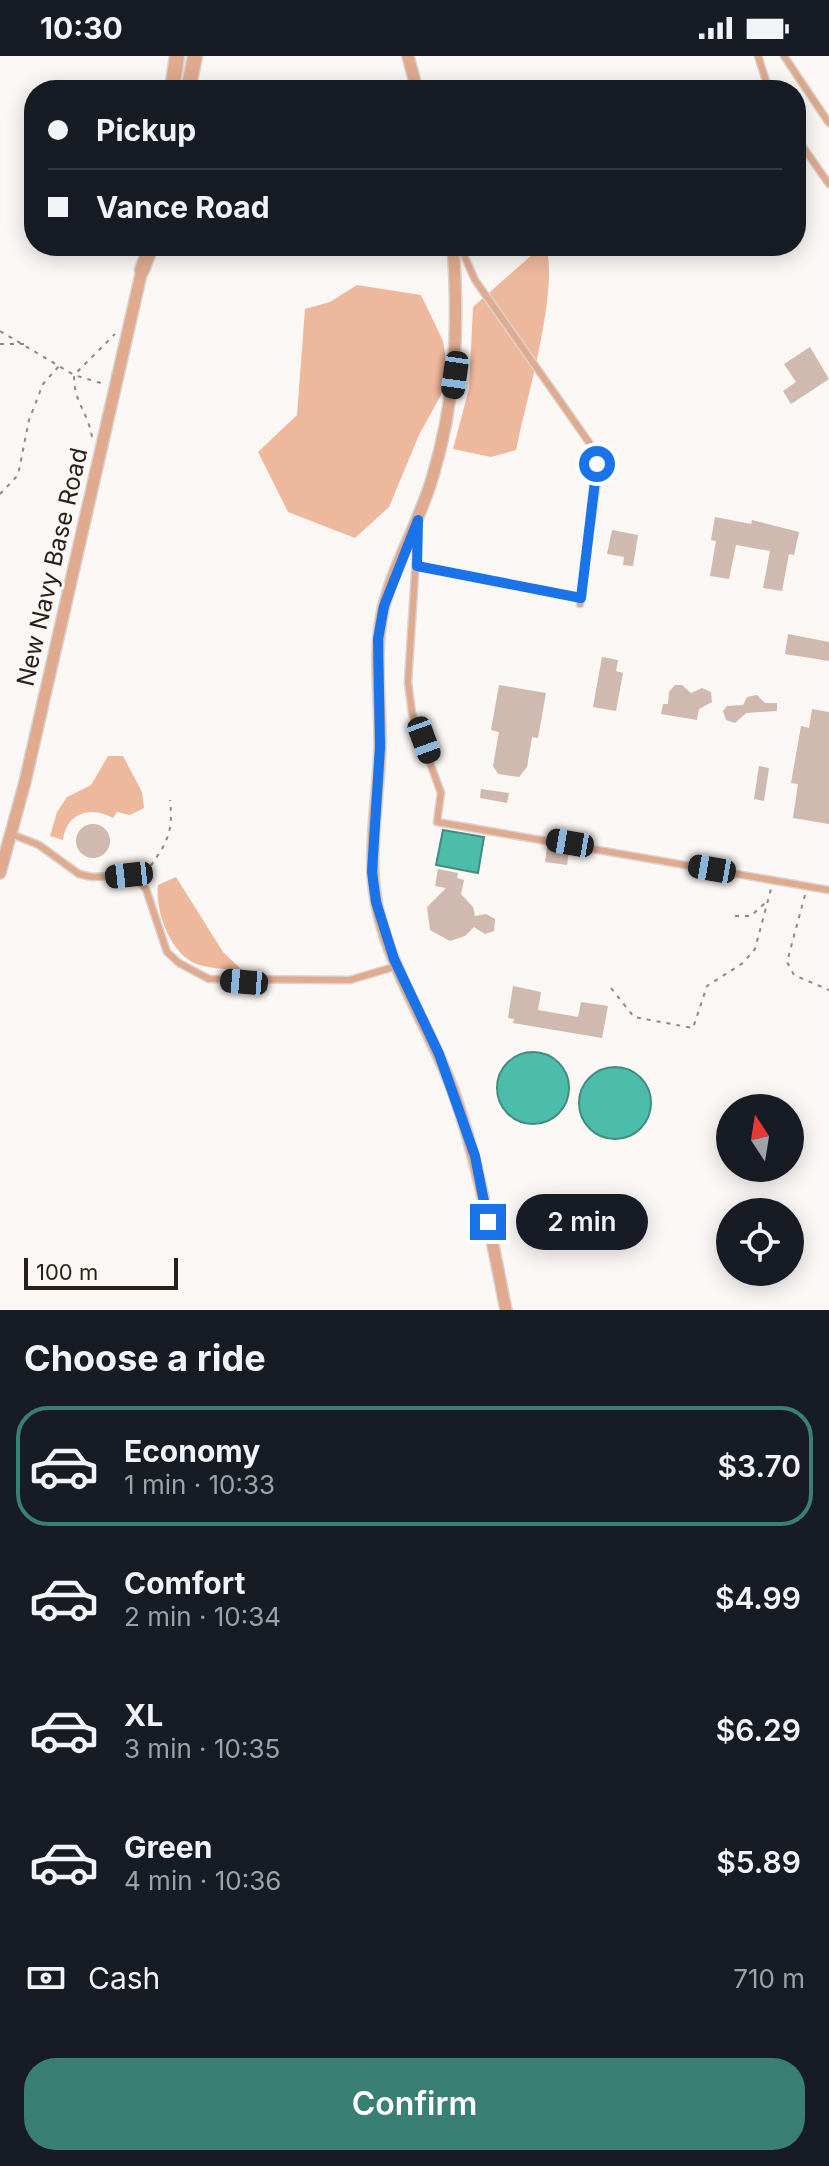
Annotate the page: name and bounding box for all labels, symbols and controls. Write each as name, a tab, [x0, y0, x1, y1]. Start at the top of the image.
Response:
text: 10:30	[40, 10, 123, 46]
text: Pickup	[96, 112, 196, 148]
text: Vance Road	[96, 189, 270, 225]
car	[440, 350, 470, 400]
street label: New Navy Base Road	[10, 445, 94, 689]
route start	[579, 446, 615, 482]
car	[405, 713, 443, 767]
car	[544, 827, 596, 859]
car	[686, 853, 738, 885]
car	[104, 861, 154, 889]
car	[219, 968, 269, 996]
north arrow	[716, 1094, 804, 1182]
map controls	[716, 1094, 804, 1286]
callout: 2 min	[516, 1194, 648, 1250]
button: locate	[716, 1198, 804, 1286]
route end	[470, 1204, 506, 1240]
text: 2 min	[548, 1206, 616, 1237]
scale bar	[24, 1254, 178, 1290]
text: 100 m	[36, 1259, 98, 1285]
text: Choose a ride	[24, 1336, 266, 1380]
icon: car	[28, 1430, 100, 1502]
text: Economy	[124, 1433, 260, 1469]
text: $3.70	[718, 1448, 801, 1484]
text: 1 min · 10:33	[124, 1469, 275, 1500]
icon: car	[28, 1562, 100, 1634]
text: Comfort	[124, 1565, 245, 1601]
text: $4.99	[715, 1580, 801, 1616]
text: 2 min · 10:34	[124, 1601, 281, 1632]
icon: car	[28, 1694, 100, 1766]
text: XL	[124, 1697, 163, 1733]
text: $6.29	[716, 1712, 801, 1748]
text: 3 min · 10:35	[124, 1733, 280, 1764]
icon: car	[28, 1826, 100, 1898]
text: Green	[124, 1829, 212, 1865]
text: $5.89	[716, 1844, 801, 1880]
text: 4 min · 10:36	[124, 1865, 281, 1896]
icon: cash	[24, 1956, 68, 2000]
text: Cash	[88, 1960, 160, 1996]
text: 710 m	[733, 1963, 805, 1994]
button: Confirm	[24, 2058, 805, 2150]

